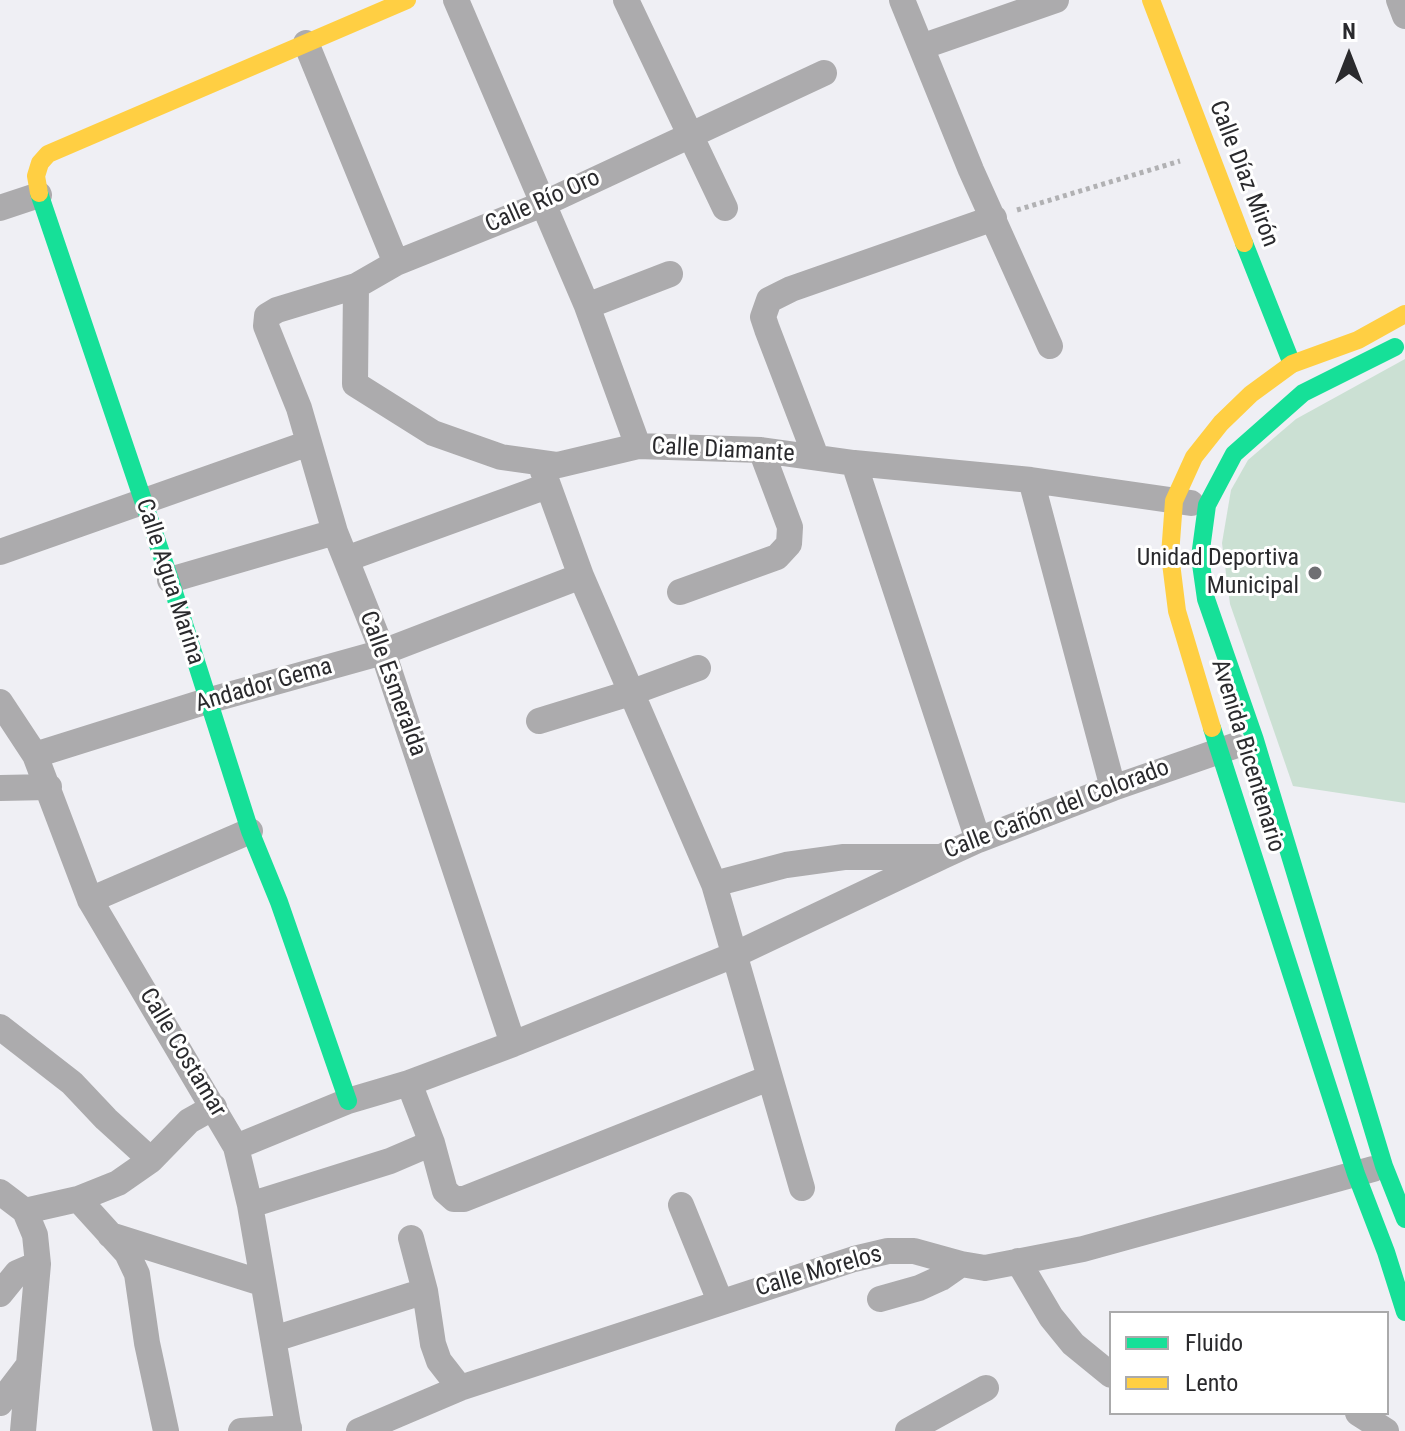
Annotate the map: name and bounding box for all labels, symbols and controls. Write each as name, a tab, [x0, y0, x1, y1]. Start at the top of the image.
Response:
north arrow	[1309, 16, 1389, 96]
text: N	[1342, 19, 1356, 44]
street label: Calle Díaz Mirón	[1202, 97, 1284, 251]
street label: Calle Río Oro	[481, 164, 605, 240]
street label: Calle Diamante	[651, 433, 795, 469]
street label: Calle Agua Marina	[129, 495, 209, 669]
place label: Unidad Deportiva Municipal	[1137, 545, 1299, 601]
marker: Unidad Deportiva Municipal	[1306, 564, 1324, 582]
street label: Calle Esmeralda	[352, 608, 432, 760]
street label: Andador Gema	[192, 653, 336, 719]
street label: Avenida Bicentenario	[1204, 656, 1290, 856]
street label: Calle Cañón del Colorado	[941, 754, 1173, 866]
street label: Calle Costamar	[132, 983, 232, 1123]
street label: Calle Morelos	[753, 1240, 885, 1304]
legend	[1109, 1311, 1389, 1415]
text: Fluido	[1185, 1329, 1243, 1357]
text: Lento	[1185, 1369, 1238, 1397]

